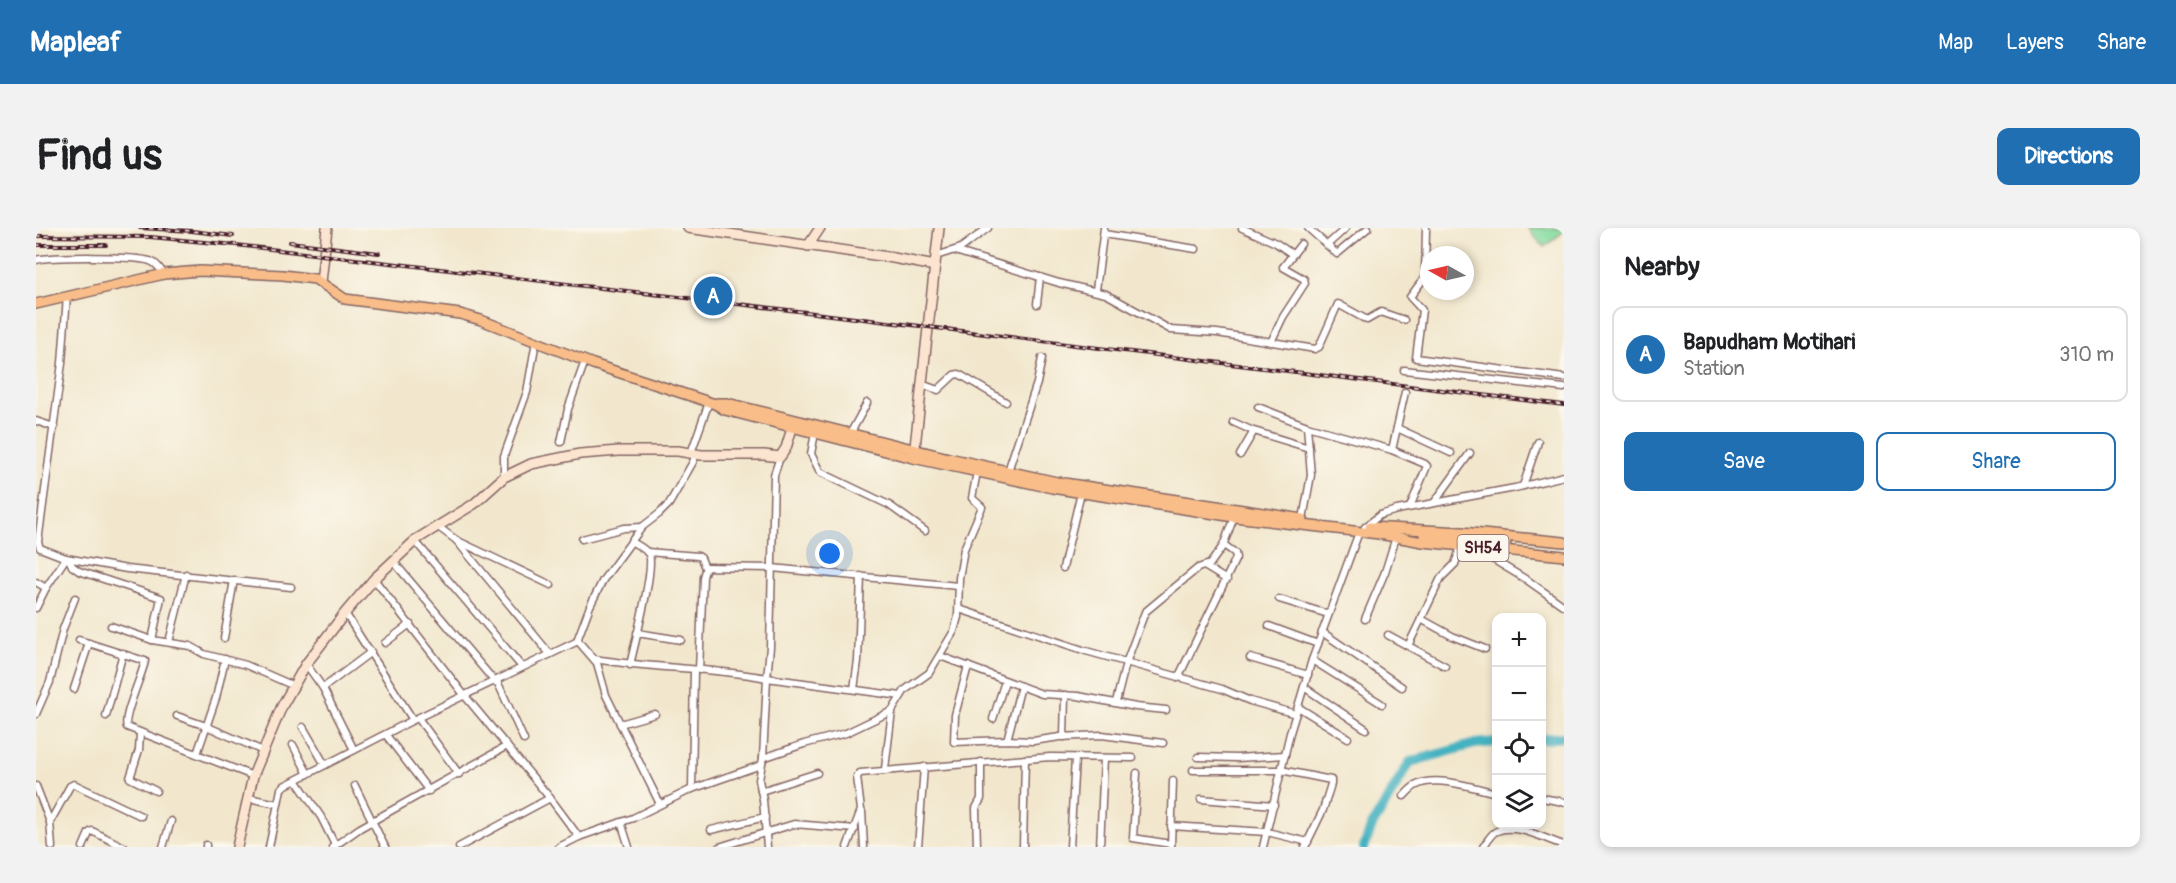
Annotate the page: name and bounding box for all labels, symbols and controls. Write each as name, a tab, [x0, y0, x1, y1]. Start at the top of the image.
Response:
text: Mapleaf	[30, 25, 121, 60]
text: Map	[1938, 29, 1973, 56]
text: Layers	[2006, 29, 2064, 56]
text: Share	[2097, 29, 2146, 56]
button: Directions	[1997, 128, 2140, 185]
text: Find us	[36, 130, 162, 182]
north arrow	[1420, 246, 1474, 300]
text: Nearby	[1624, 251, 1700, 283]
pin: A	[694, 274, 732, 318]
text: Bapudham Motihari	[1683, 328, 1856, 356]
text: A	[1639, 342, 1652, 367]
text: 310 m	[2059, 342, 2114, 367]
text: Station	[1683, 356, 1745, 381]
button: Save	[1624, 432, 1864, 491]
button: Share	[1876, 432, 2116, 491]
road number: SH54	[1458, 535, 1508, 561]
your location	[815, 539, 844, 568]
map controls	[1492, 613, 1546, 829]
button: +	[1492, 613, 1546, 667]
button: −	[1492, 667, 1546, 721]
button: locate	[1492, 721, 1546, 775]
button: layers	[1492, 775, 1546, 829]

